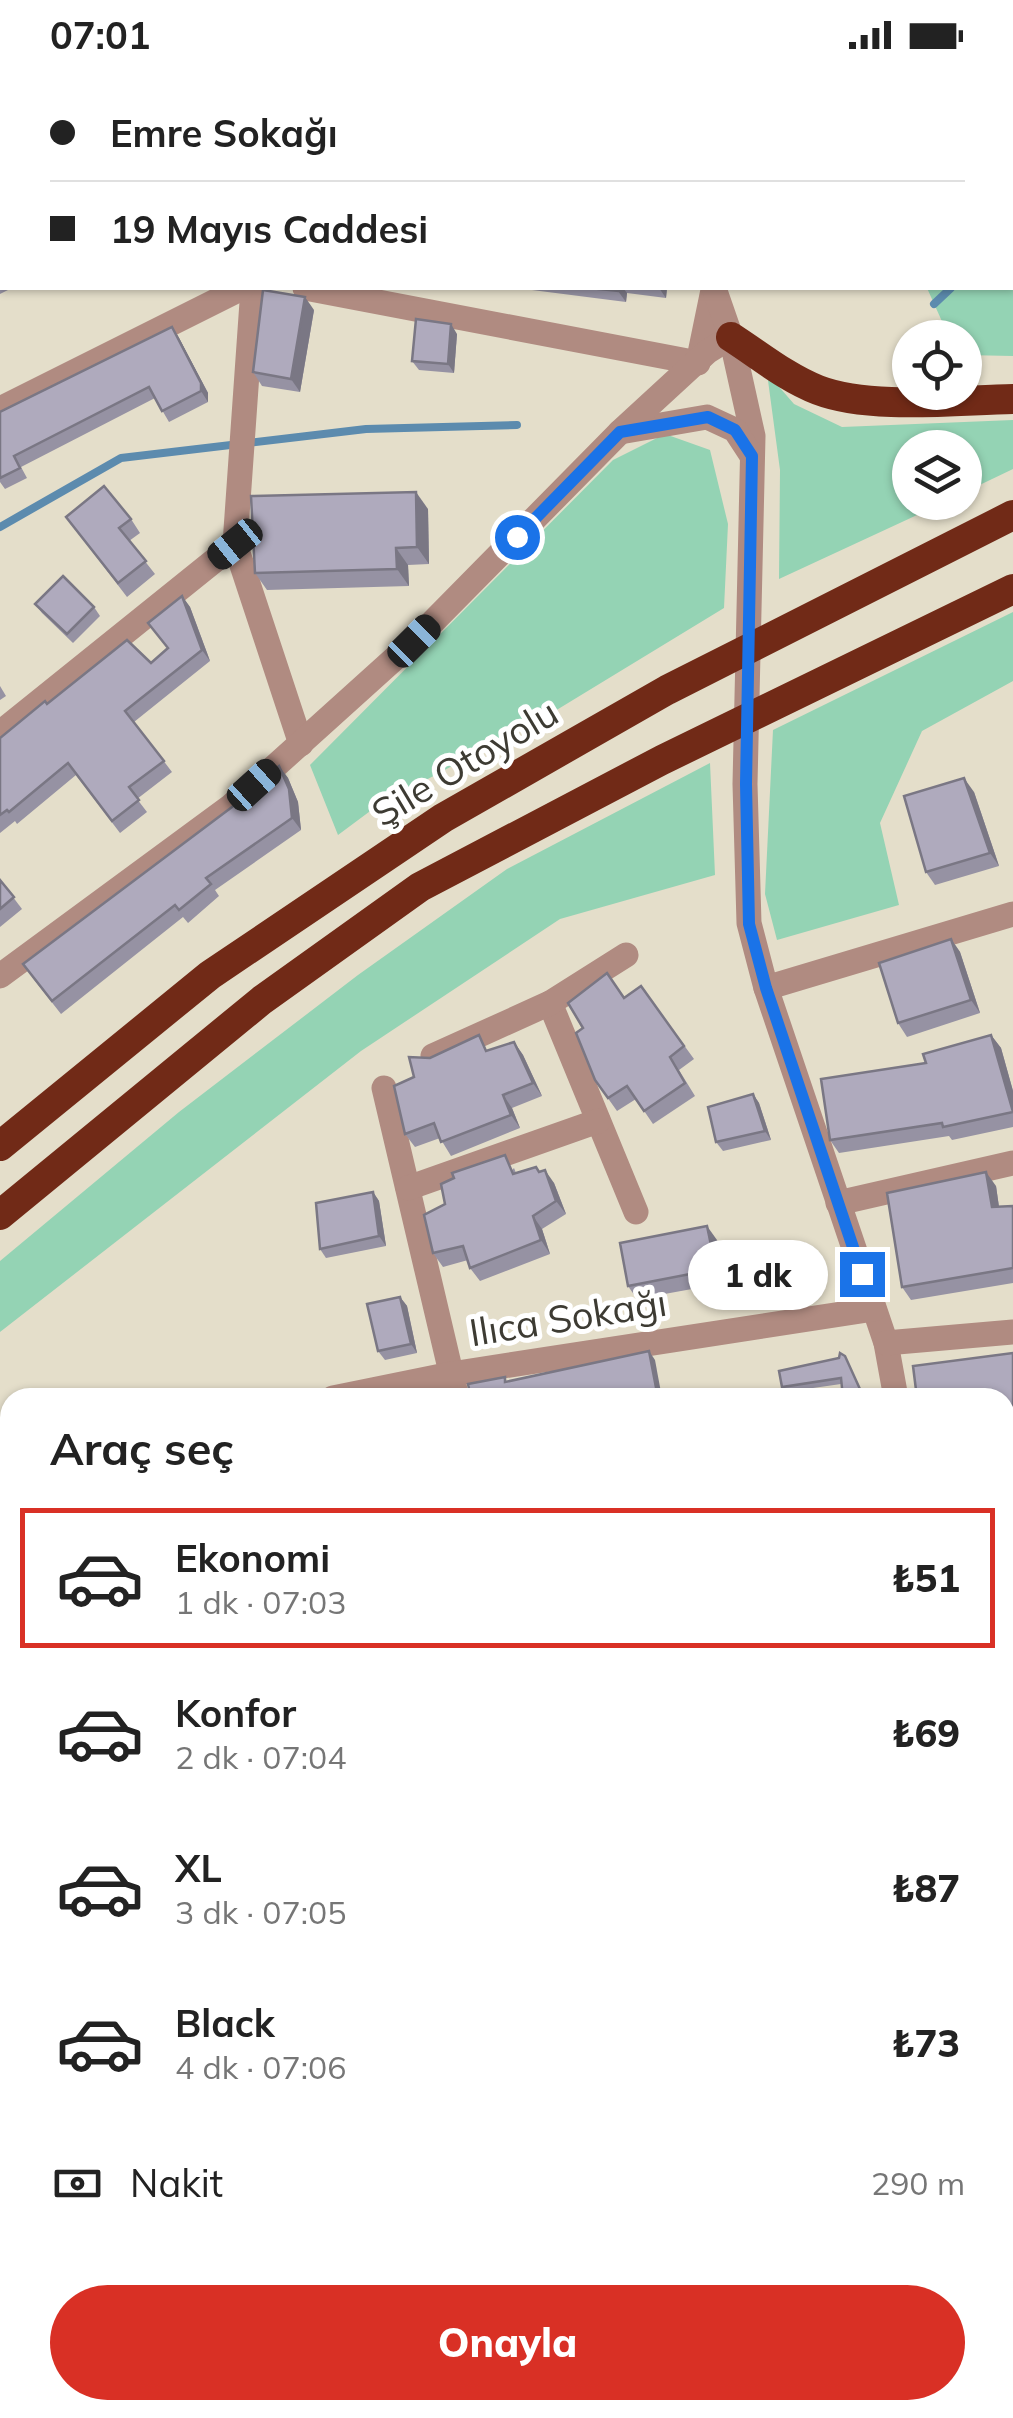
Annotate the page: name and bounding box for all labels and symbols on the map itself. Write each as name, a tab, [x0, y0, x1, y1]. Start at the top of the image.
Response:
car	[202, 513, 268, 575]
route start	[495, 515, 540, 560]
car	[382, 609, 446, 673]
street label: Şile Otoyolu	[363, 688, 566, 837]
car	[222, 754, 286, 816]
callout: 1 dk	[687, 1239, 827, 1309]
route end	[840, 1252, 885, 1297]
street label: Ilıca Sokağı	[466, 1278, 670, 1356]

